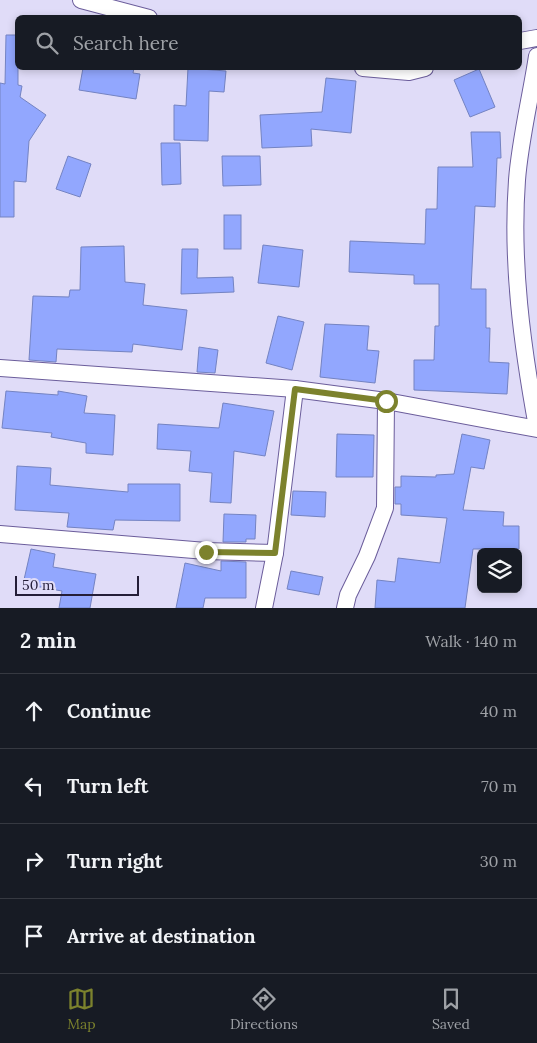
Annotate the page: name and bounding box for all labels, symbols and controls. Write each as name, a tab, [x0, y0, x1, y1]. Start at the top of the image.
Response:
search box	[15, 15, 522, 70]
icon: search	[33, 29, 61, 57]
text: Search here	[73, 31, 179, 55]
route start	[375, 390, 398, 413]
route end	[195, 541, 218, 564]
map controls	[477, 548, 522, 593]
button: layers	[477, 548, 522, 593]
scale bar	[15, 573, 139, 596]
text: 50 m	[22, 576, 55, 594]
text: 2 min	[20, 627, 76, 654]
text: Walk · 140 m	[425, 631, 517, 651]
icon: ahead	[20, 697, 48, 725]
text: Continue	[67, 699, 151, 723]
text: 40 m	[480, 701, 517, 721]
icon: left	[20, 772, 48, 800]
text: Turn left	[67, 774, 148, 798]
text: 70 m	[481, 776, 517, 796]
icon: right	[20, 847, 48, 875]
text: Turn right	[67, 849, 163, 873]
text: 30 m	[480, 851, 517, 871]
icon: arrive	[20, 922, 48, 950]
text: Arrive at destination	[67, 924, 256, 948]
tab: Map	[67, 985, 96, 1033]
tab: Directions	[230, 985, 298, 1033]
tab: Saved	[432, 985, 470, 1033]

